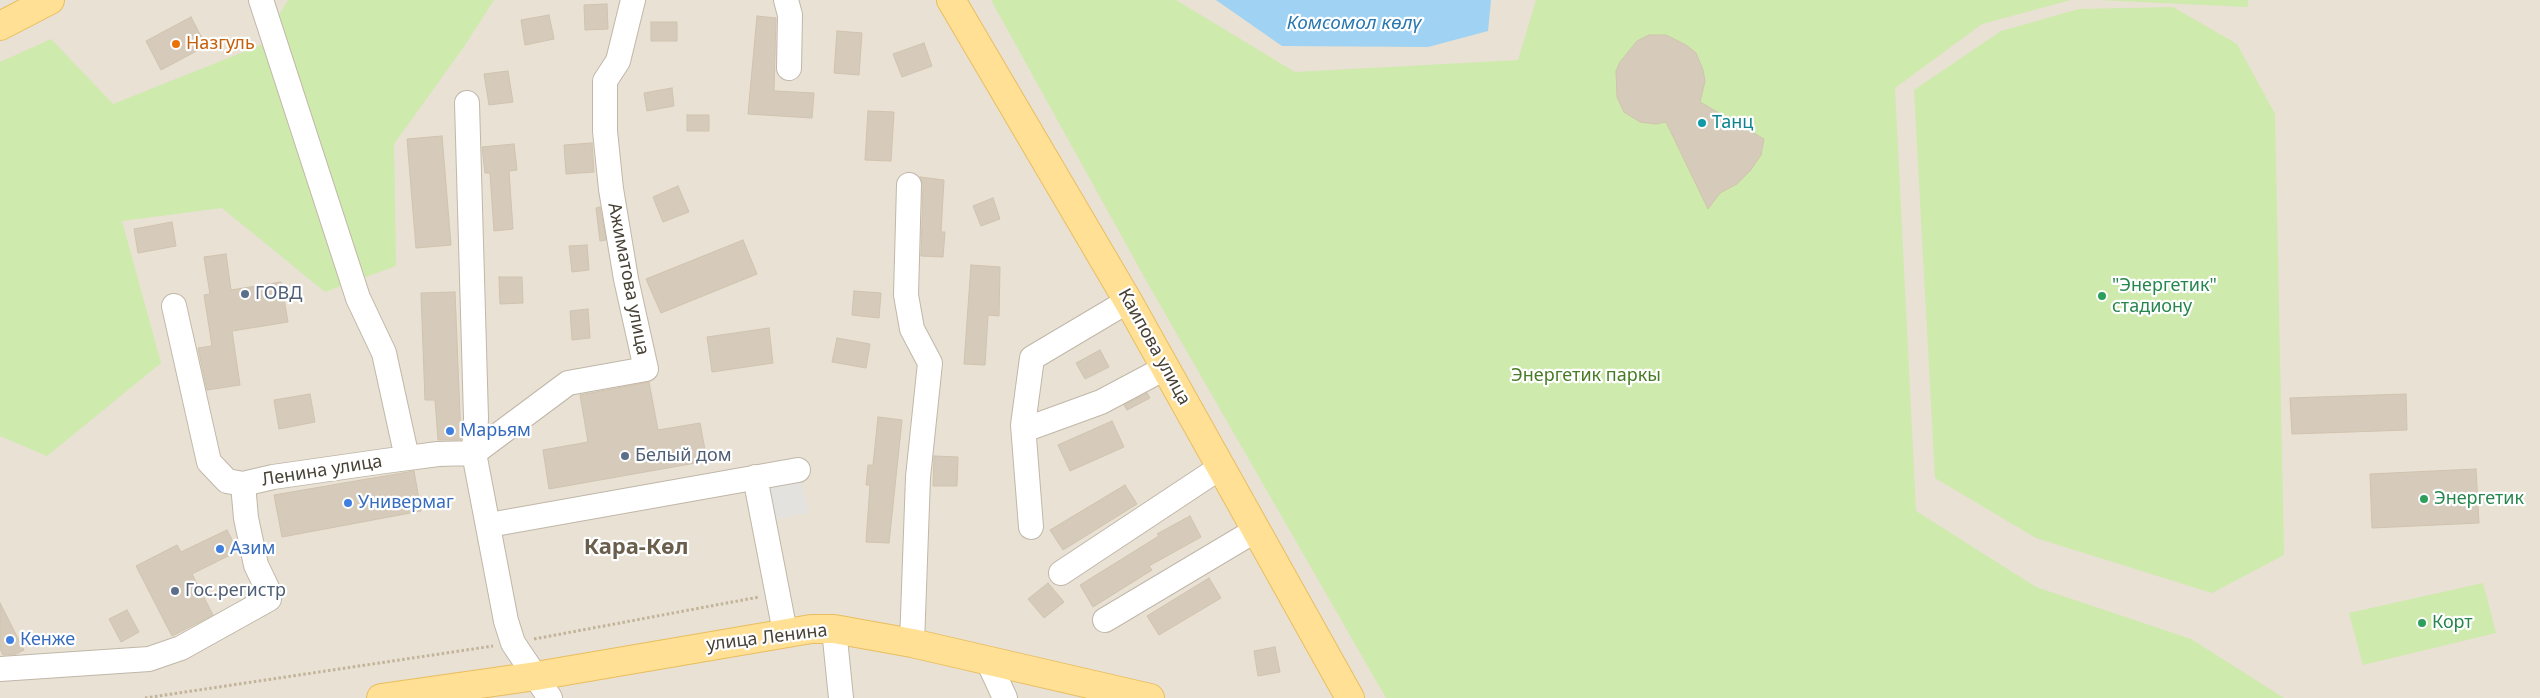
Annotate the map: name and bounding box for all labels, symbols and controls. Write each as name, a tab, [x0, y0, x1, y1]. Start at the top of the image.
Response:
water label: Комсомол көлү	[1287, 13, 1421, 35]
place label: Назгуль	[186, 33, 255, 55]
marker: Назгуль	[170, 38, 182, 50]
place label: Танц	[1712, 112, 1753, 134]
marker: Танц	[1696, 117, 1708, 129]
street label: Ажиматова улица	[603, 201, 653, 357]
place label: "Энергетик" стадиону	[2112, 275, 2217, 318]
place label: ГОВД	[255, 283, 302, 305]
street label: Каипова улица	[1113, 285, 1195, 409]
marker: ГОВД	[239, 288, 251, 300]
marker: "Энергетик" стадиону	[2096, 290, 2108, 302]
park label: Энергетик паркы	[1511, 365, 1661, 387]
place label: Марьям	[460, 420, 531, 442]
marker: Марьям	[444, 425, 456, 437]
place label: Белый дом	[635, 445, 731, 467]
marker: Белый дом	[619, 450, 631, 462]
street label: Ленина улица	[260, 451, 384, 491]
place label: Энергетик	[2434, 488, 2524, 510]
place label: Универмаг	[358, 492, 454, 514]
marker: Энергетик	[2418, 493, 2430, 505]
marker: Универмаг	[342, 497, 354, 509]
district label: Кара-Көл	[584, 535, 688, 561]
place label: Азим	[230, 538, 275, 560]
marker: Азим	[214, 543, 226, 555]
place label: Гос.регистр	[185, 580, 286, 602]
marker: Гос.регистр	[169, 585, 181, 597]
place label: Корт	[2432, 612, 2473, 634]
marker: Корт	[2416, 617, 2428, 629]
street label: улица Ленина	[705, 620, 829, 656]
place label: Кенже	[20, 629, 75, 651]
marker: Кенже	[4, 634, 16, 646]

